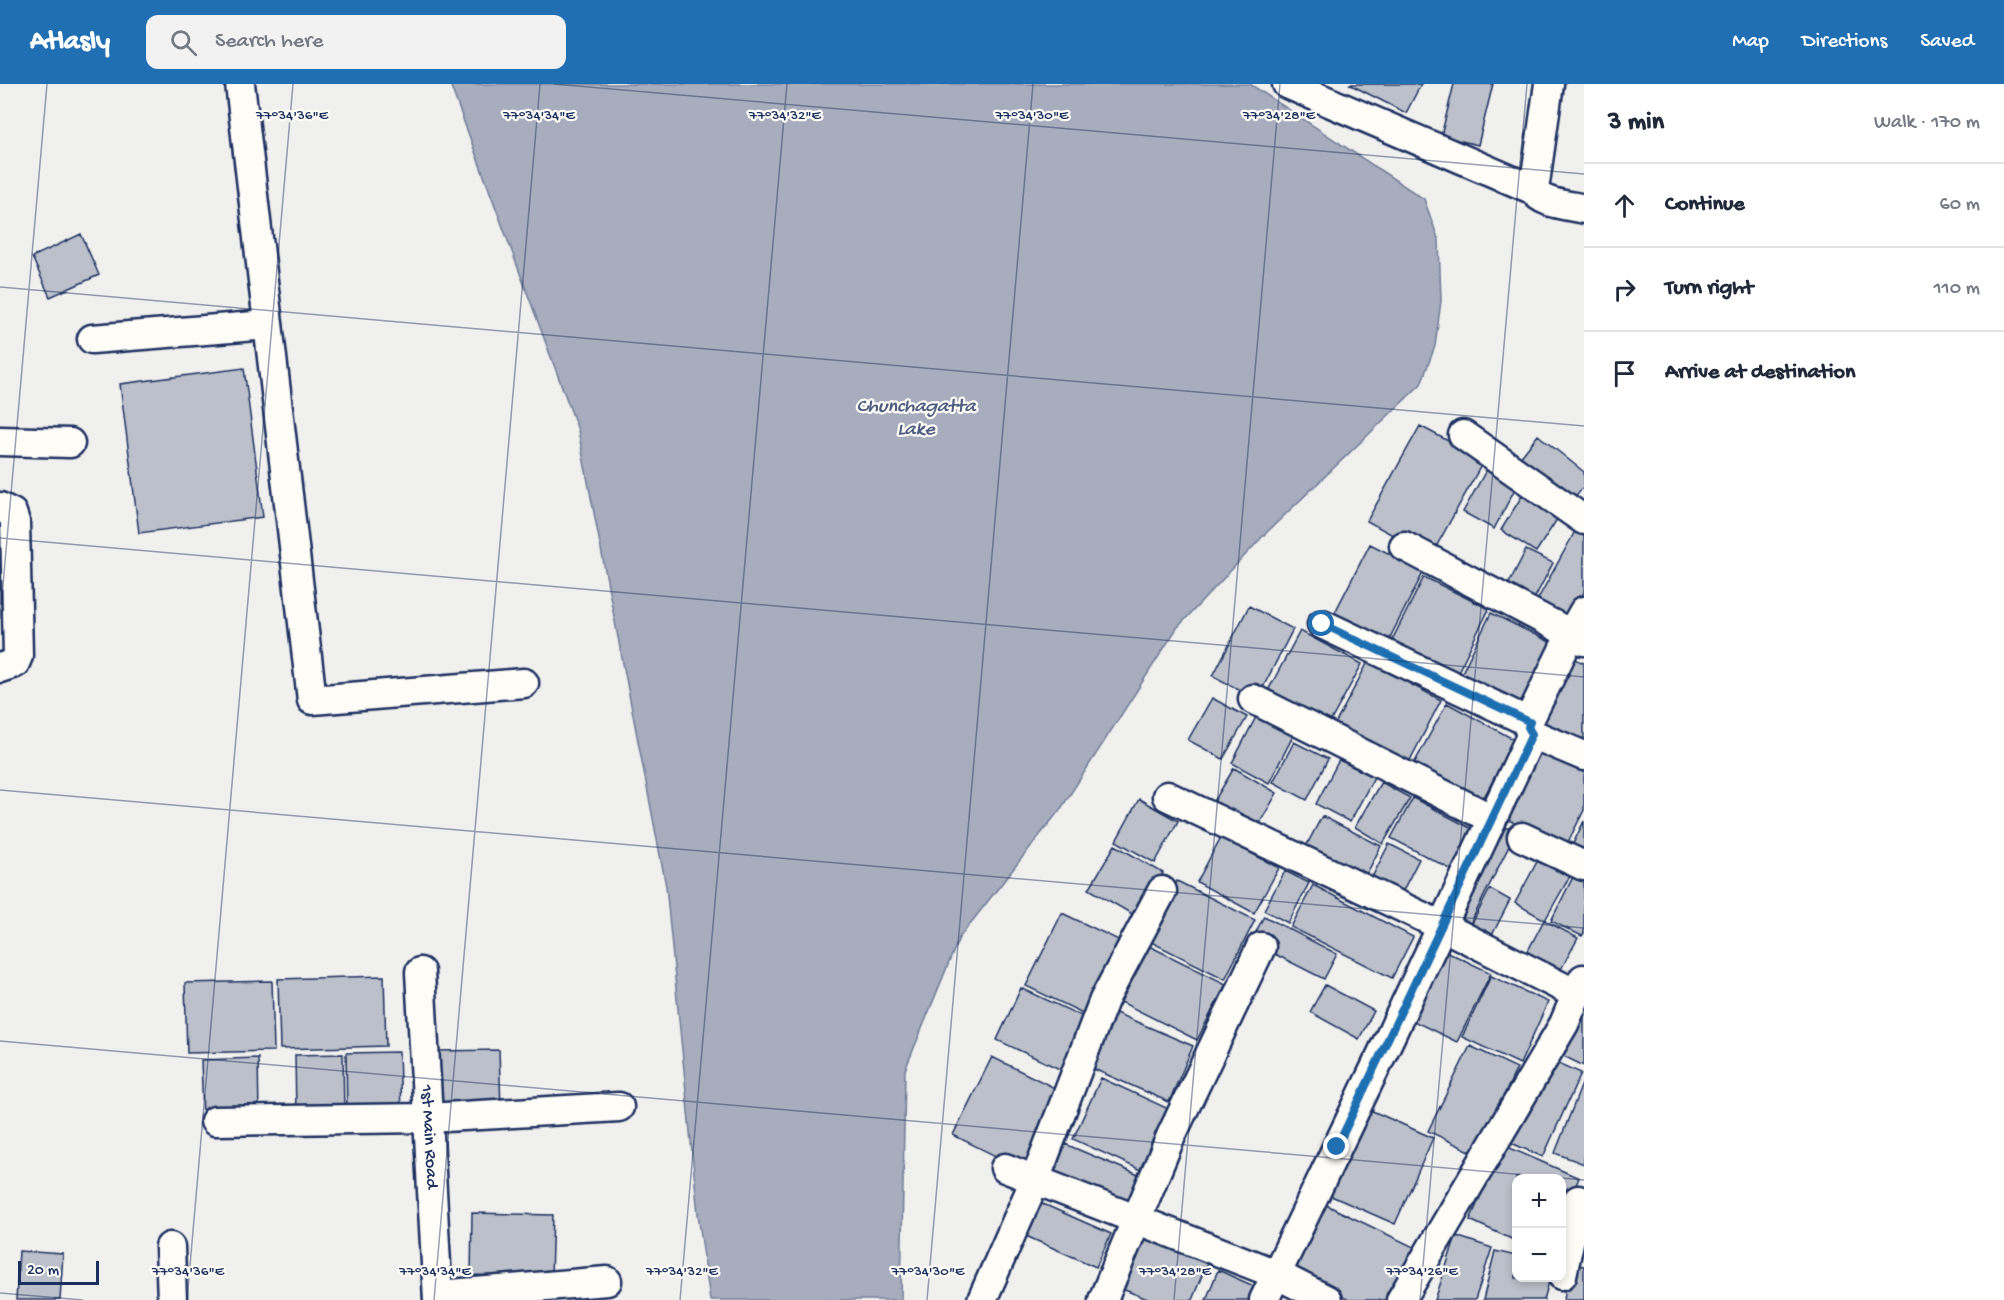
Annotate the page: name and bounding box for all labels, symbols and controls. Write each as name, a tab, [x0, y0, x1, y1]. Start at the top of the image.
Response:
search box	[146, 15, 566, 69]
text: Atlasly	[30, 26, 110, 59]
icon: search	[167, 26, 200, 59]
text: Search here	[215, 29, 323, 55]
text: Map	[1732, 30, 1769, 55]
text: Directions	[1802, 30, 1887, 55]
text: Saved	[1920, 30, 1974, 55]
text: 77°34'36"E	[255, 107, 329, 125]
text: 77°34'34"E	[502, 107, 575, 125]
text: 77°34'32"E	[748, 107, 822, 125]
text: 77°34'30"E	[995, 107, 1069, 125]
text: 77°34'28"E	[1242, 107, 1316, 125]
text: 3 min	[1608, 108, 1664, 139]
text: Walk · 170 m	[1874, 112, 1980, 135]
icon: ahead	[1608, 189, 1641, 222]
text: Continue	[1665, 192, 1745, 218]
text: 60 m	[1940, 194, 1980, 217]
icon: right	[1608, 273, 1641, 306]
text: Turn right	[1665, 276, 1753, 302]
text: 110 m	[1934, 278, 1980, 301]
icon: arrive	[1608, 357, 1641, 390]
text: Arrive at destination	[1665, 360, 1855, 386]
water label: Chunchagatta Lake	[856, 396, 977, 442]
route start	[1308, 610, 1334, 636]
street label: 1st Main Road	[416, 1083, 442, 1191]
route end	[1323, 1133, 1349, 1159]
map controls	[1512, 1174, 1566, 1282]
button: +	[1512, 1174, 1566, 1228]
button: −	[1512, 1228, 1566, 1282]
scale bar	[18, 1258, 99, 1286]
text: 20 m	[27, 1262, 59, 1281]
text: 77°34'36"E	[151, 1263, 225, 1281]
text: 77°34'34"E	[398, 1263, 471, 1281]
text: 77°34'32"E	[645, 1263, 719, 1281]
text: 77°34'30"E	[891, 1263, 965, 1281]
text: 77°34'28"E	[1138, 1263, 1212, 1281]
text: 77°34'26"E	[1385, 1263, 1458, 1281]

